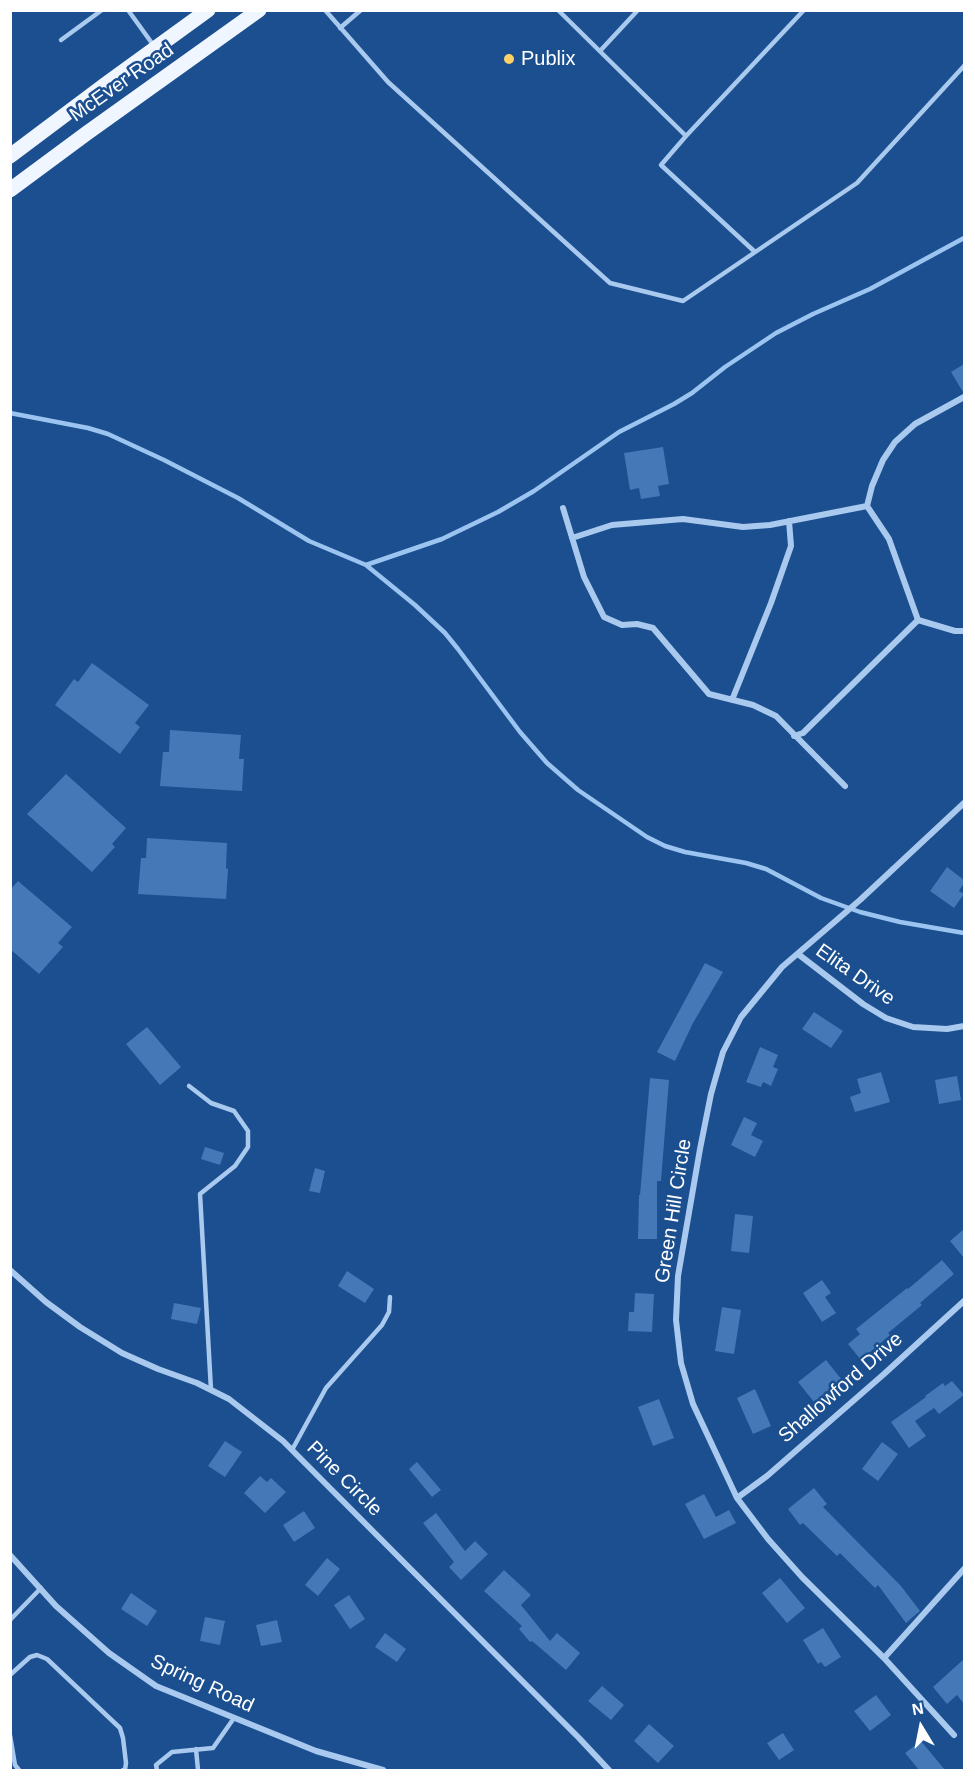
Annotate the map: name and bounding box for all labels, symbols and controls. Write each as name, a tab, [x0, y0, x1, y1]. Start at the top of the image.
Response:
street label: McEver Road	[65, 38, 179, 128]
place label: Publix	[521, 47, 575, 71]
marker: Publix	[502, 52, 516, 66]
street label: Elita Drive	[811, 939, 899, 1011]
street label: Green Hill Circle	[651, 1137, 697, 1285]
street label: Shallowford Drive	[774, 1328, 908, 1448]
street label: Pine Circle	[301, 1436, 387, 1522]
street label: Spring Road	[147, 1650, 257, 1718]
north arrow	[891, 1697, 951, 1757]
text: N	[911, 1699, 925, 1718]

